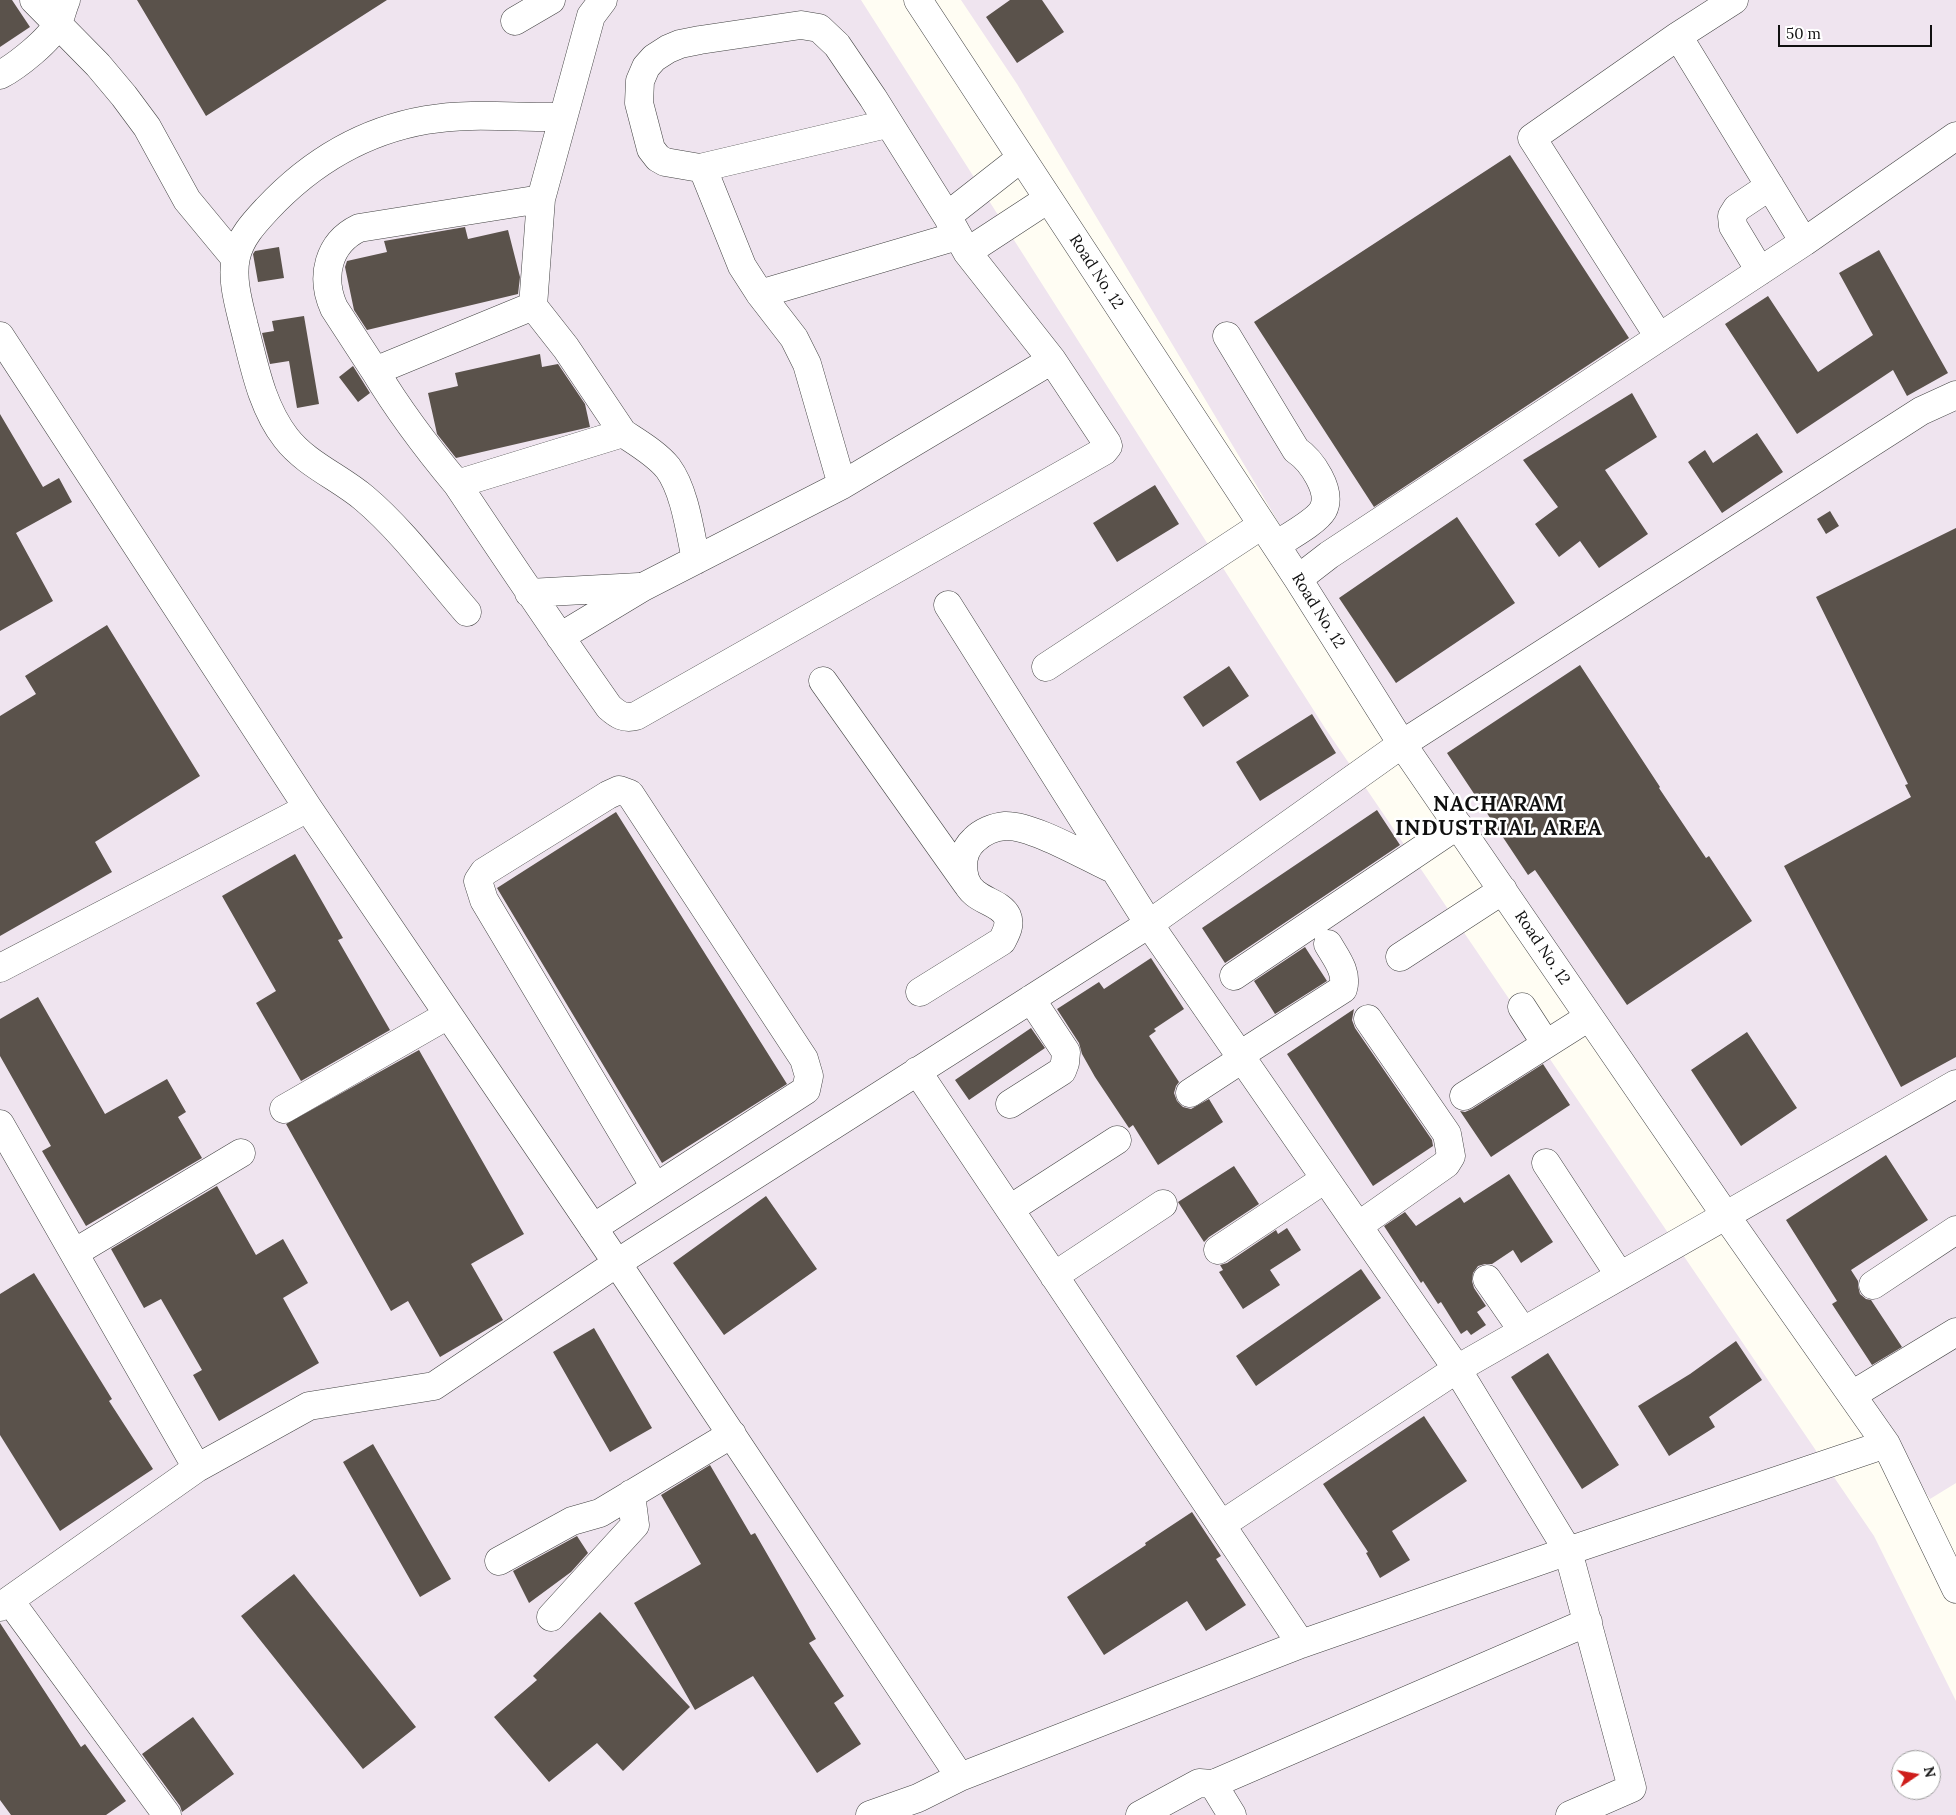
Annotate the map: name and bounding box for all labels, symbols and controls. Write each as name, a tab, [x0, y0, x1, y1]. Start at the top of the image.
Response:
scale bar	[1781, 15, 1935, 47]
text: 50 m	[1786, 24, 1821, 43]
street label: Road No. 12	[1065, 231, 1127, 313]
street label: Road No. 12	[1287, 570, 1349, 652]
district label: NACHARAM INDUSTRIAL AREA	[1393, 792, 1605, 842]
street label: Road No. 12	[1510, 907, 1574, 989]
north arrow	[1891, 1750, 1941, 1800]
text: N	[1920, 1765, 1940, 1779]

